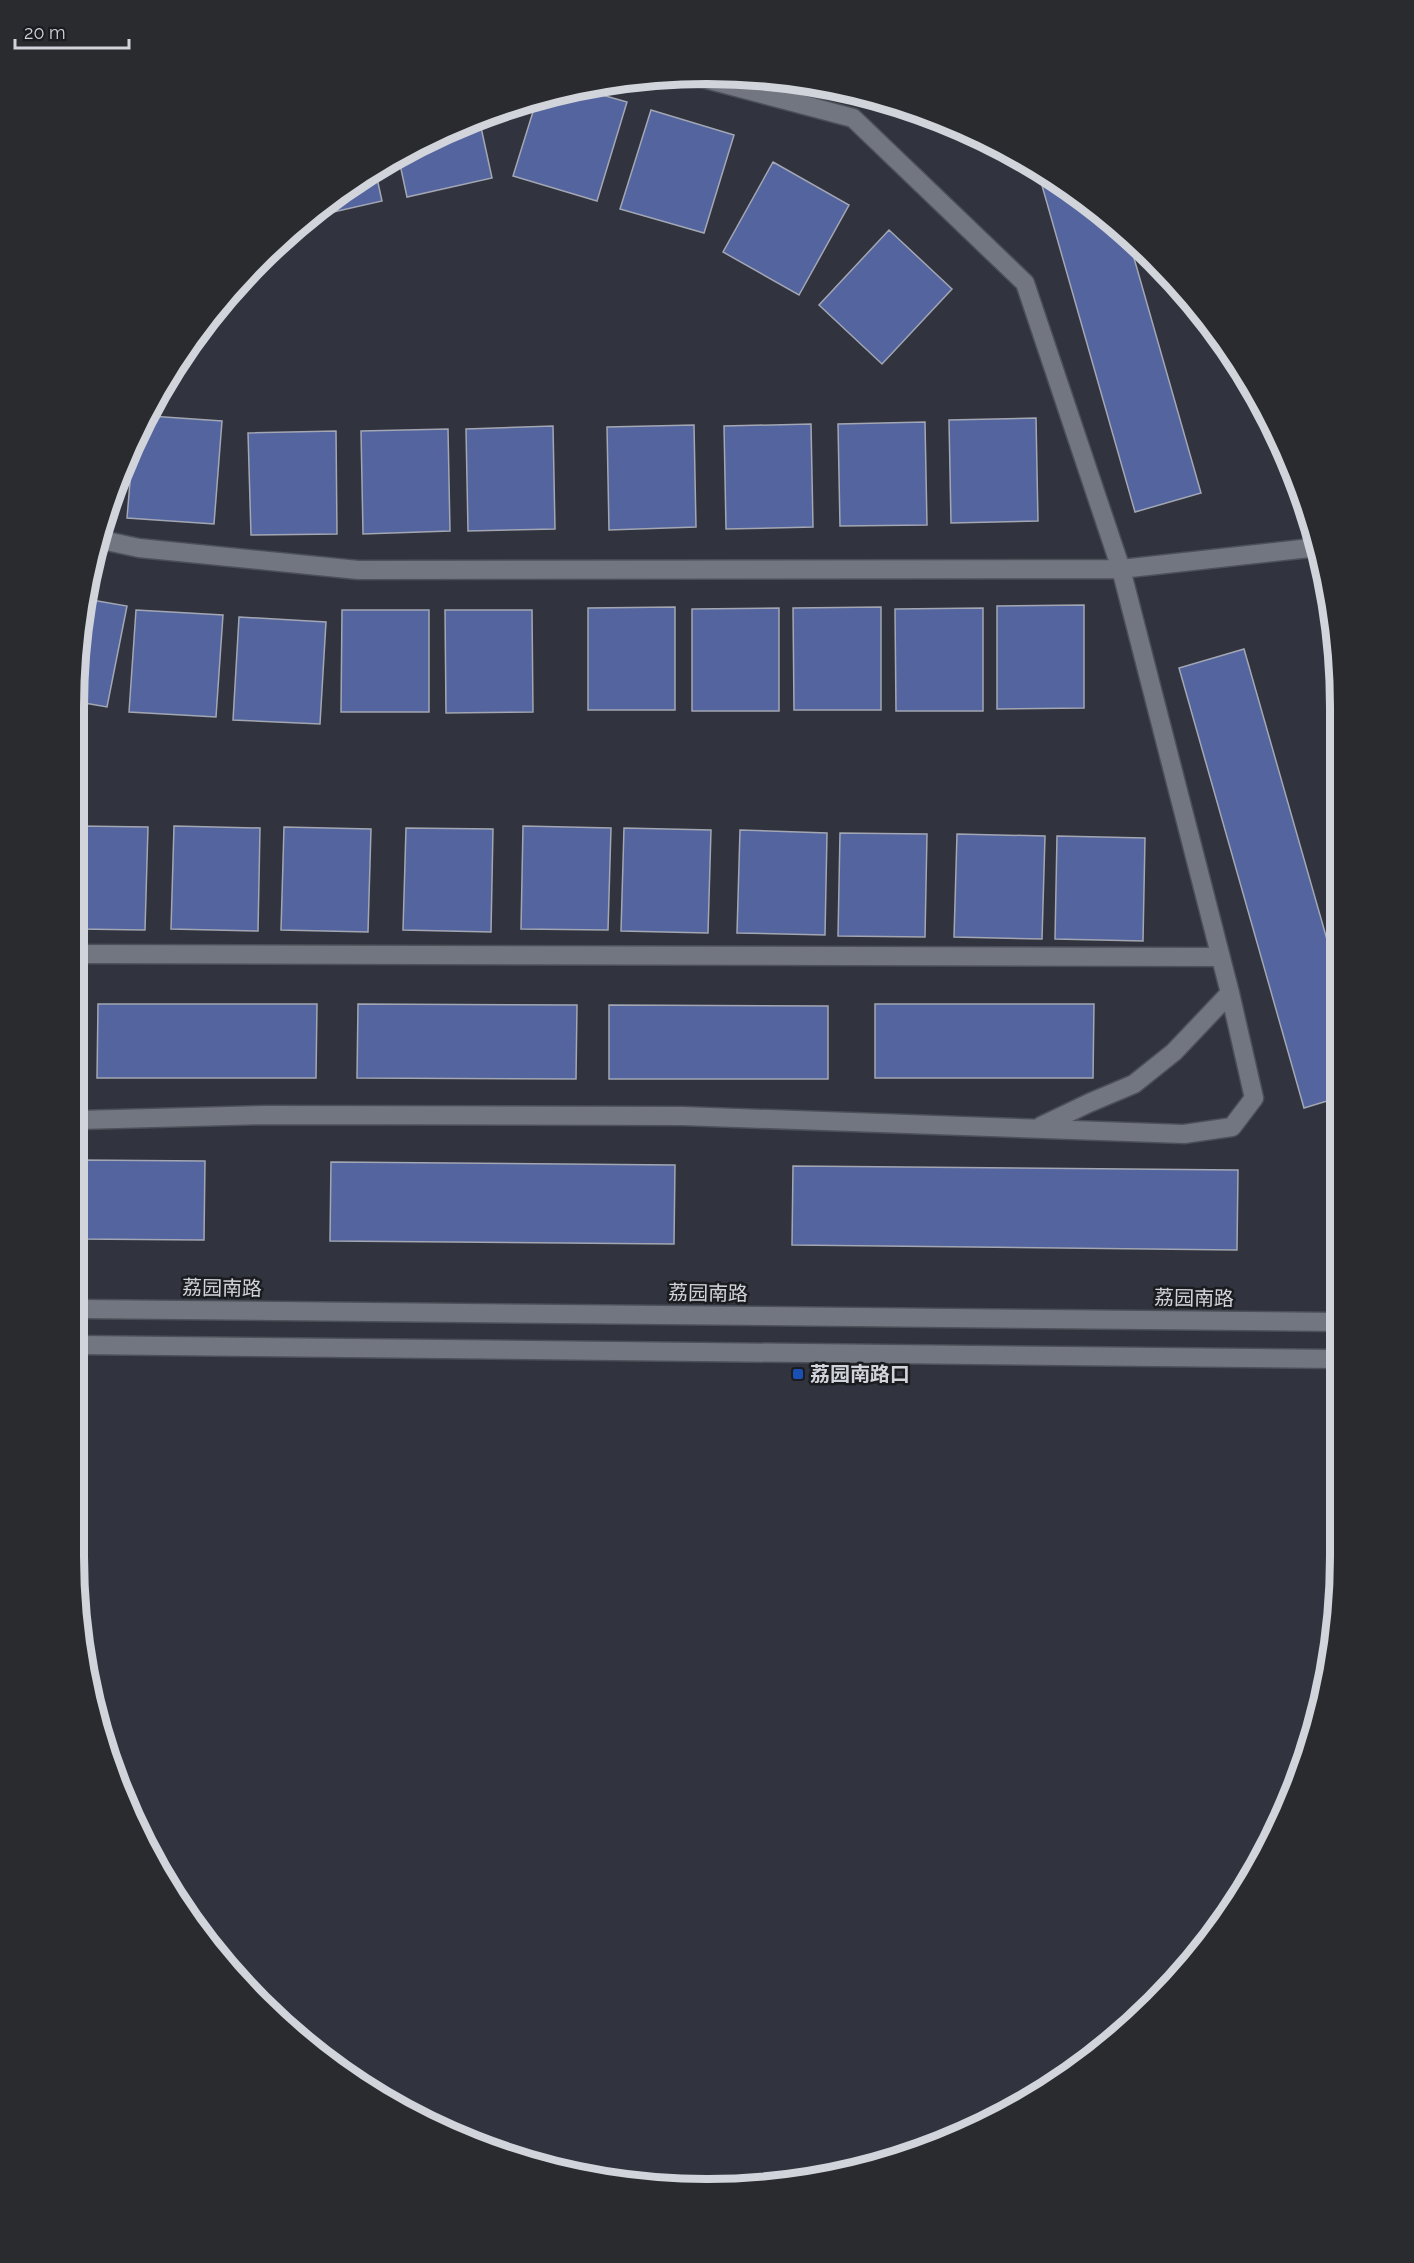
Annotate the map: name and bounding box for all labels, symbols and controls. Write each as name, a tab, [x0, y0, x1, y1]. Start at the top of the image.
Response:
scale bar	[15, 12, 129, 50]
text: 20 m	[24, 22, 66, 43]
street label: 荔园南路	[182, 1275, 262, 1301]
street label: 荔园南路	[668, 1280, 748, 1306]
street label: 荔园南路	[1154, 1285, 1234, 1311]
place label: 荔园南路口	[810, 1362, 910, 1386]
marker: 荔园南路口	[791, 1367, 805, 1381]

